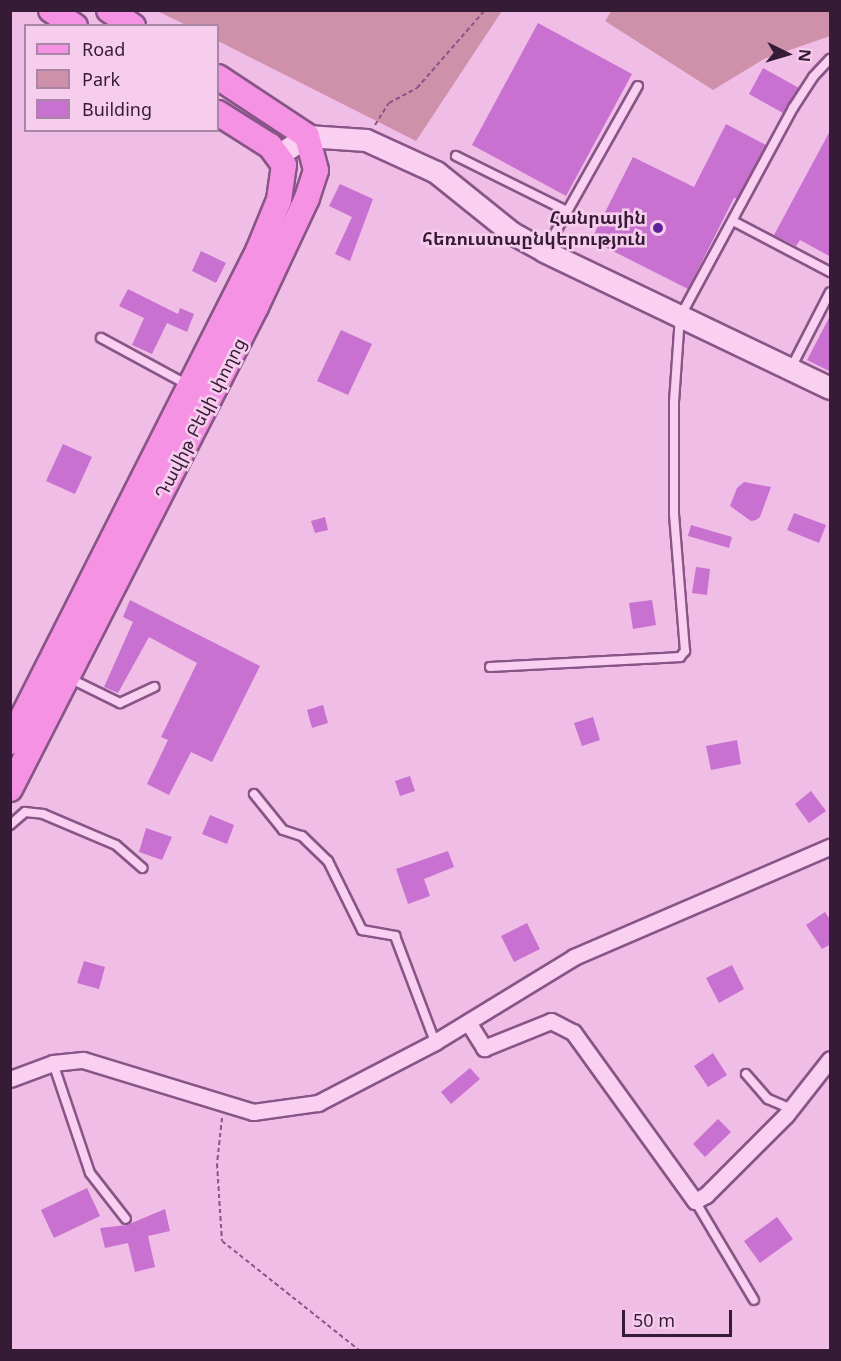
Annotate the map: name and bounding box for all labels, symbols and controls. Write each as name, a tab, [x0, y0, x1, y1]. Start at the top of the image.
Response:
legend	[24, 24, 219, 132]
north arrow	[757, 24, 817, 84]
text: Road	[82, 37, 125, 61]
text: N	[793, 48, 816, 63]
text: Park	[82, 67, 120, 91]
text: Building	[82, 97, 152, 121]
place label: Հանրային հեռուստաընկերություն	[422, 207, 646, 250]
marker: Հանրային հեռուստաընկերություն	[651, 221, 665, 235]
street label: Դավիթ Բեկի փողոց	[150, 334, 250, 502]
scale bar	[625, 1298, 734, 1336]
text: 50 m	[633, 1308, 675, 1332]

